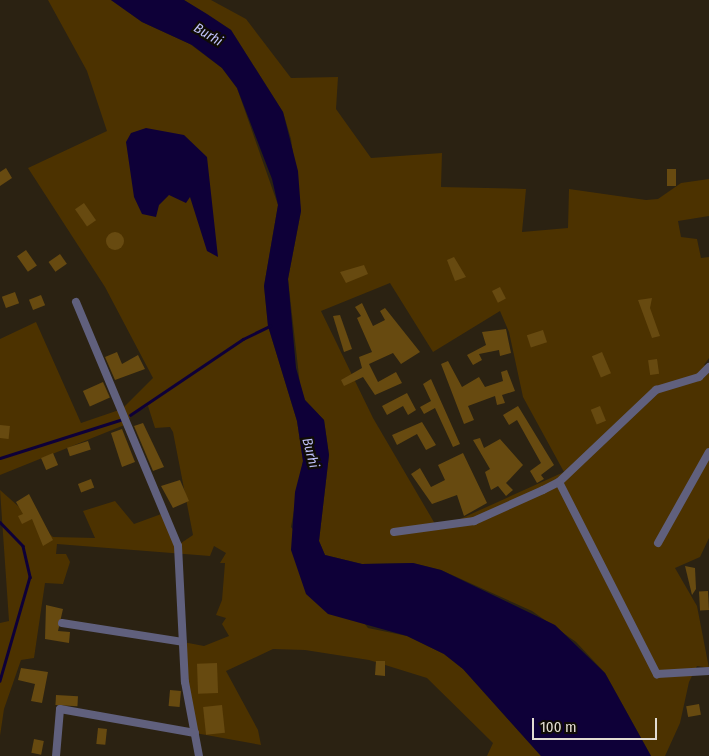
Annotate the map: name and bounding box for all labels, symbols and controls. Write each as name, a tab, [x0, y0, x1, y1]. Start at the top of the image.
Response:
water label: Burhi	[191, 20, 225, 50]
water label: Burhi	[298, 436, 322, 470]
scale bar	[534, 708, 659, 740]
text: 100 m	[540, 718, 577, 736]

